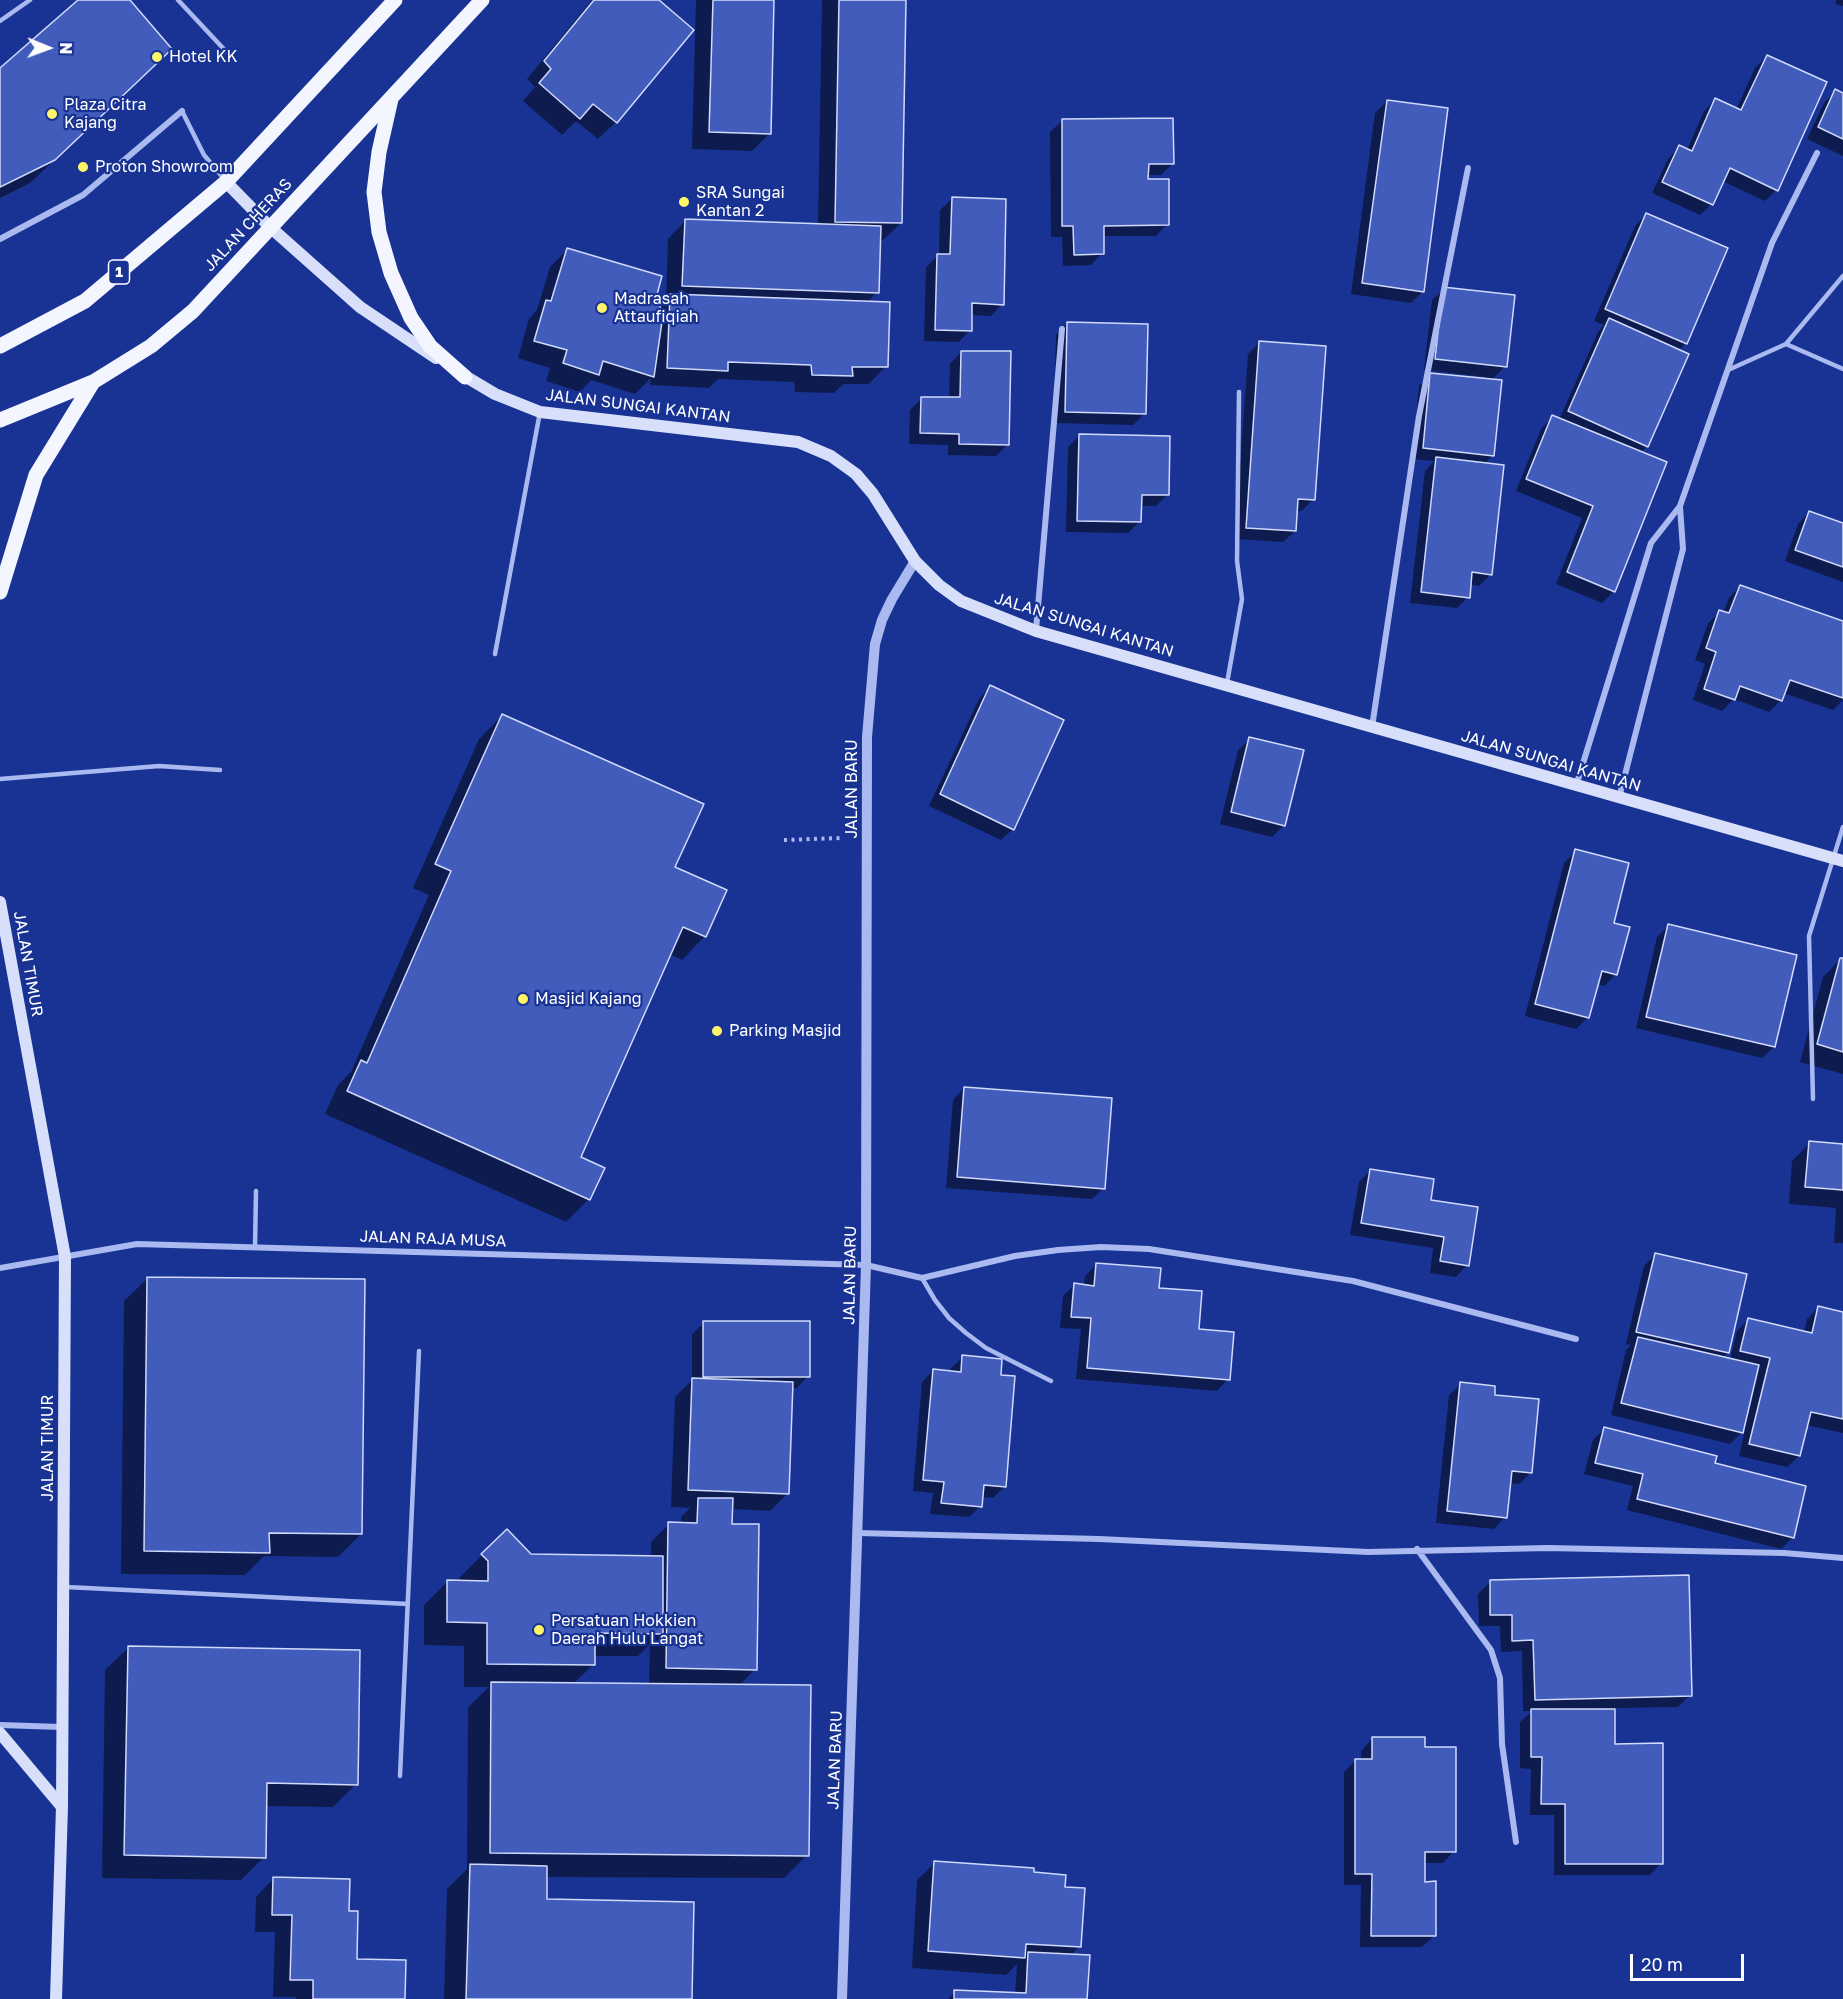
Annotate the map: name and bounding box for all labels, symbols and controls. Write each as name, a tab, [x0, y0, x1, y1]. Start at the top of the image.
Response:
north arrow	[18, 18, 78, 78]
text: N	[56, 42, 76, 55]
place label: Hotel KK	[169, 47, 238, 67]
marker: Hotel KK	[150, 50, 164, 64]
place label: Plaza Citra Kajang	[64, 95, 147, 133]
marker: Plaza Citra Kajang	[45, 107, 59, 121]
place label: Proton Showroom	[95, 157, 233, 177]
marker: Proton Showroom	[76, 160, 90, 174]
street label: JALAN CHERAS	[200, 175, 296, 275]
place label: SRA Sungai Kantan 2	[696, 183, 785, 221]
marker: SRA Sungai Kantan 2	[677, 195, 691, 209]
road number: 1	[108, 260, 130, 284]
place label: Madrasah Attaufiqiah	[614, 289, 699, 327]
marker: Madrasah Attaufiqiah	[595, 301, 609, 315]
street label: JALAN SUNGAI KANTAN	[544, 385, 732, 427]
street label: JALAN SUNGAI KANTAN	[992, 589, 1176, 661]
street label: JALAN SUNGAI KANTAN	[1459, 726, 1643, 796]
street label: JALAN BARU	[842, 739, 862, 839]
street label: JALAN TIMUR	[9, 910, 47, 1018]
place label: Masjid Kajang	[535, 989, 642, 1009]
marker: Masjid Kajang	[516, 992, 530, 1006]
place label: Parking Masjid	[729, 1021, 841, 1041]
marker: Parking Masjid	[710, 1024, 724, 1038]
street label: JALAN BARU	[840, 1225, 860, 1325]
street label: JALAN RAJA MUSA	[359, 1227, 507, 1251]
street label: JALAN TIMUR	[38, 1395, 58, 1501]
place label: Persatuan Hokkien Daerah Hulu Langat	[551, 1611, 703, 1649]
marker: Persatuan Hokkien Daerah Hulu Langat	[532, 1623, 546, 1637]
street label: JALAN BARU	[824, 1710, 846, 1810]
scale bar	[1633, 1942, 1747, 1980]
text: 20 m	[1641, 1953, 1683, 1975]

